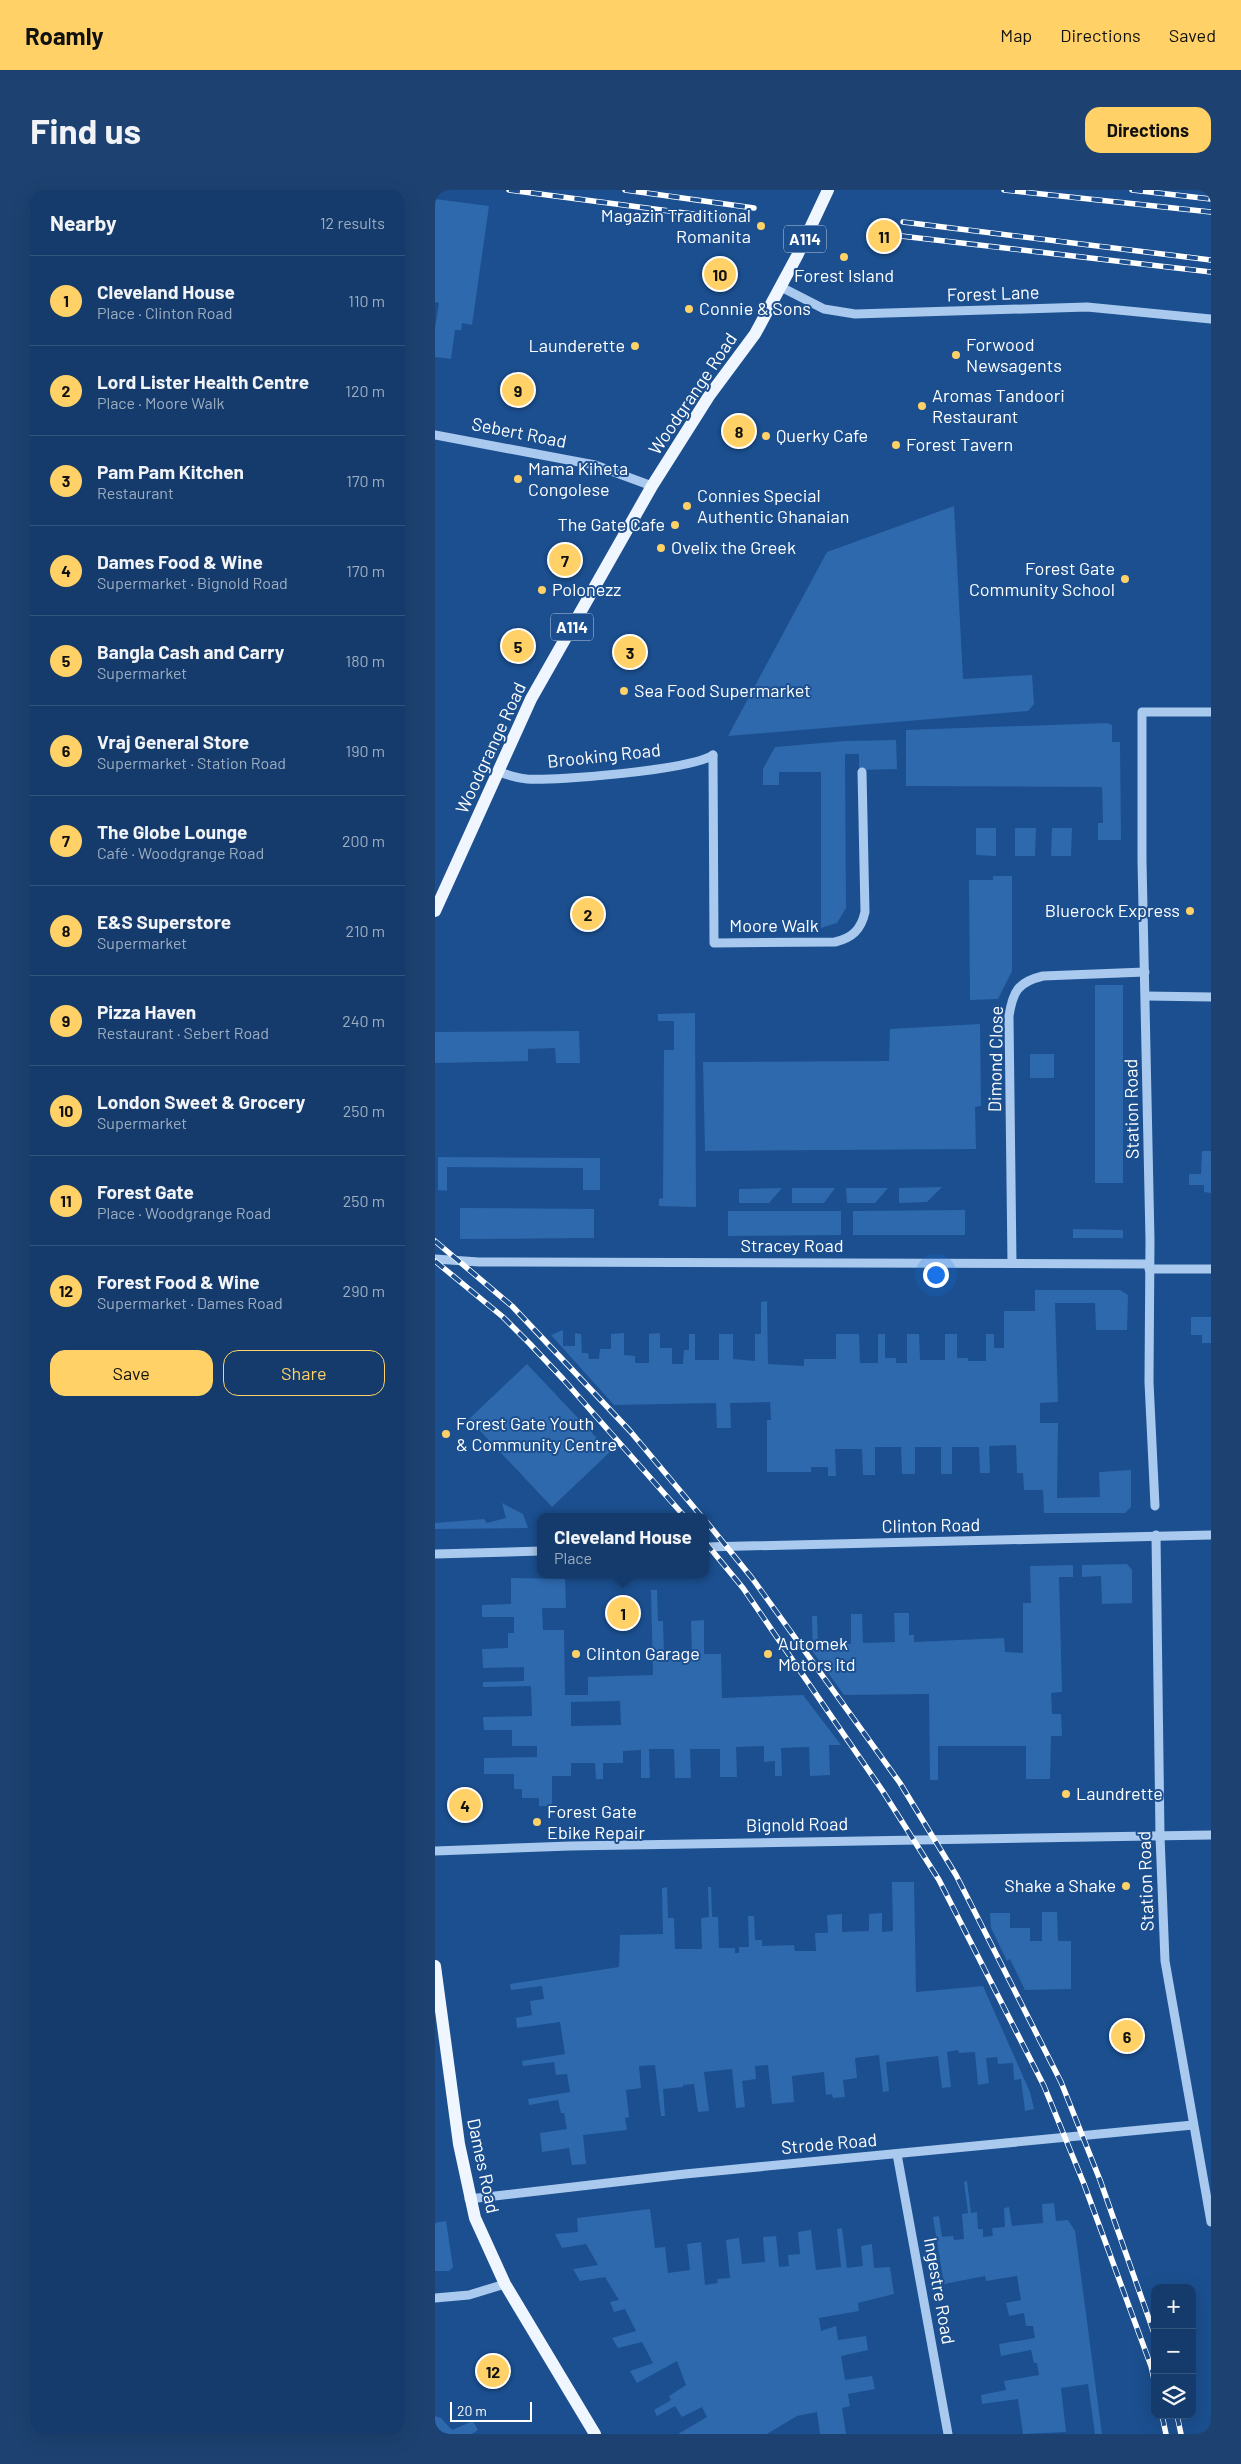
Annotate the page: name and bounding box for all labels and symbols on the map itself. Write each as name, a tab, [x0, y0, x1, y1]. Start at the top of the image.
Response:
place label: Magazin Traditional Romanita	[601, 204, 751, 247]
pin: 11	[868, 217, 900, 255]
marker: Magazin Traditional Romanita	[755, 220, 767, 232]
road number: A114	[784, 226, 826, 252]
marker: Forest Island	[838, 251, 850, 263]
pin: 10	[704, 255, 736, 293]
place label: Forest Island	[794, 264, 894, 286]
street label: Forest Lane	[946, 280, 1040, 306]
place label: Connie & Sons	[699, 297, 811, 319]
marker: Connie & Sons	[683, 303, 695, 315]
street label: Woodgrange Road	[643, 328, 741, 458]
place label: Forwood Newsagents	[966, 333, 1062, 376]
place label: Launderette	[529, 334, 625, 356]
marker: Launderette	[629, 340, 641, 352]
marker: Forwood Newsagents	[950, 349, 962, 361]
pin: 9	[502, 371, 534, 409]
place label: Aromas Tandoori Restaurant	[932, 384, 1065, 427]
marker: Aromas Tandoori Restaurant	[916, 400, 928, 412]
street label: Sebert Road	[470, 412, 568, 452]
pin: 8	[723, 412, 755, 450]
place label: Querky Cafe	[776, 424, 868, 446]
marker: Querky Cafe	[760, 430, 772, 442]
place label: Forest Tavern	[906, 433, 1013, 455]
marker: Forest Tavern	[890, 439, 902, 451]
place label: Mama Kiheta Congolese	[528, 457, 628, 500]
marker: Mama Kiheta Congolese	[512, 473, 524, 485]
place label: Connies Special Authentic Ghanaian	[697, 484, 849, 527]
marker: Connies Special Authentic Ghanaian	[681, 500, 693, 512]
place label: The Gate Cafe	[557, 513, 665, 535]
marker: The Gate Cafe	[669, 519, 681, 531]
place label: Ovelix the Greek	[671, 536, 796, 558]
pin: 7	[549, 541, 581, 579]
marker: Ovelix the Greek	[655, 542, 667, 554]
place label: Forest Gate Community School	[969, 557, 1115, 600]
marker: Forest Gate Community School	[1119, 573, 1131, 585]
place label: Polonezz	[552, 578, 621, 600]
marker: Polonezz	[536, 584, 548, 596]
road number: A114	[551, 614, 593, 641]
pin: 5	[502, 627, 534, 665]
pin: 3	[614, 633, 646, 671]
street label: Woodgrange Road	[450, 679, 530, 817]
place label: Sea Food Supermarket	[634, 679, 811, 701]
marker: Sea Food Supermarket	[618, 685, 630, 697]
street label: Brooking Road	[546, 738, 662, 772]
pin: 2	[572, 895, 604, 933]
place label: Bluerock Express	[1045, 899, 1180, 921]
marker: Bluerock Express	[1184, 905, 1196, 917]
street label: Moore Walk	[729, 914, 819, 936]
street label: Dimond Close	[983, 1006, 1007, 1112]
street label: Station Road	[1119, 1059, 1143, 1159]
street label: Stracey Road	[740, 1234, 844, 1256]
your location	[923, 1262, 949, 1288]
place label: Forest Gate Youth & Community Centre	[456, 1412, 617, 1455]
marker: Forest Gate Youth & Community Centre	[440, 1428, 452, 1440]
street label: Clinton Road	[882, 1513, 980, 1537]
pin: 1	[607, 1594, 639, 1632]
place label: Automek Motors ltd	[778, 1632, 856, 1675]
place label: Clinton Garage	[586, 1642, 700, 1664]
marker: Clinton Garage	[570, 1648, 582, 1660]
marker: Automek Motors ltd	[762, 1648, 774, 1660]
place label: Laundrette	[1076, 1782, 1163, 1804]
pin: 4	[449, 1786, 481, 1824]
marker: Laundrette	[1060, 1788, 1072, 1800]
place label: Forest Gate Ebike Repair	[547, 1800, 645, 1843]
street label: Bignold Road	[746, 1812, 848, 1836]
marker: Forest Gate Ebike Repair	[531, 1816, 543, 1828]
street label: Station Road	[1132, 1831, 1158, 1932]
place label: Shake a Shake	[1004, 1874, 1116, 1896]
marker: Shake a Shake	[1120, 1880, 1132, 1892]
pin: 6	[1111, 2017, 1143, 2055]
street label: Dames Road	[463, 2116, 505, 2215]
street label: Strode Road	[780, 2128, 878, 2158]
street label: Ingestre Road	[920, 2236, 960, 2346]
pin: 12	[477, 2352, 509, 2390]
scale bar	[450, 2399, 533, 2422]

